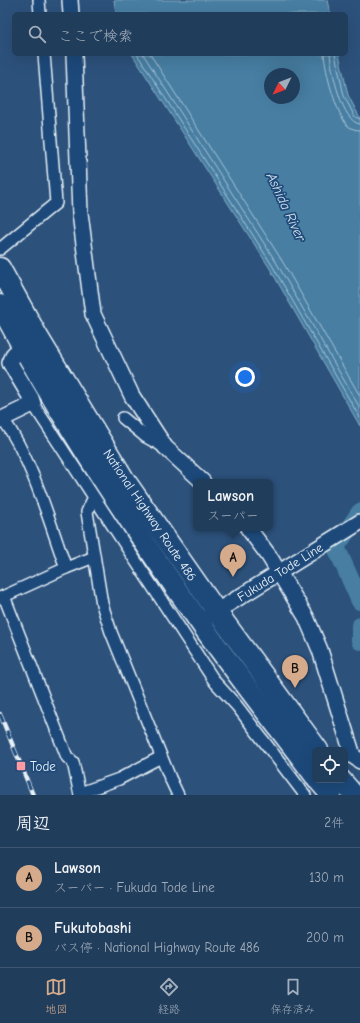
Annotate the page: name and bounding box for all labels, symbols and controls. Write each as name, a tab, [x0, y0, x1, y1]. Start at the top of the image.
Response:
search box	[12, 12, 348, 56]
icon: search	[26, 23, 48, 45]
text: ここで検索	[58, 27, 133, 45]
north arrow	[264, 68, 300, 104]
water label: Ashida River	[262, 169, 310, 245]
your location	[235, 367, 255, 387]
street label: National Highway Route 486	[100, 446, 200, 584]
popup	[193, 479, 273, 531]
text: Lawson	[207, 487, 254, 505]
text: スーパー	[207, 508, 259, 523]
street label: Fukuda Tode Line	[234, 539, 326, 604]
pin: A	[220, 544, 246, 577]
pin: B	[282, 655, 308, 688]
map controls	[312, 747, 348, 783]
button: locate	[312, 747, 348, 783]
place label: Tode	[30, 759, 56, 774]
marker: Tode	[15, 760, 27, 772]
text: 周辺	[16, 814, 50, 833]
text: 2件	[324, 815, 344, 830]
text: Lawson	[54, 859, 101, 877]
text: A	[25, 870, 33, 885]
text: 130 m	[309, 870, 344, 885]
text: スーパー · Fukuda Tode Line	[54, 880, 215, 895]
text: Fukutobashi	[54, 919, 131, 937]
text: B	[25, 930, 33, 945]
text: 200 m	[306, 930, 344, 945]
text: バス停 · National Highway Route 486	[54, 940, 260, 955]
tab: 地図	[45, 976, 67, 1016]
tab: 経路	[158, 976, 180, 1016]
tab: 保存済み	[271, 976, 315, 1016]

